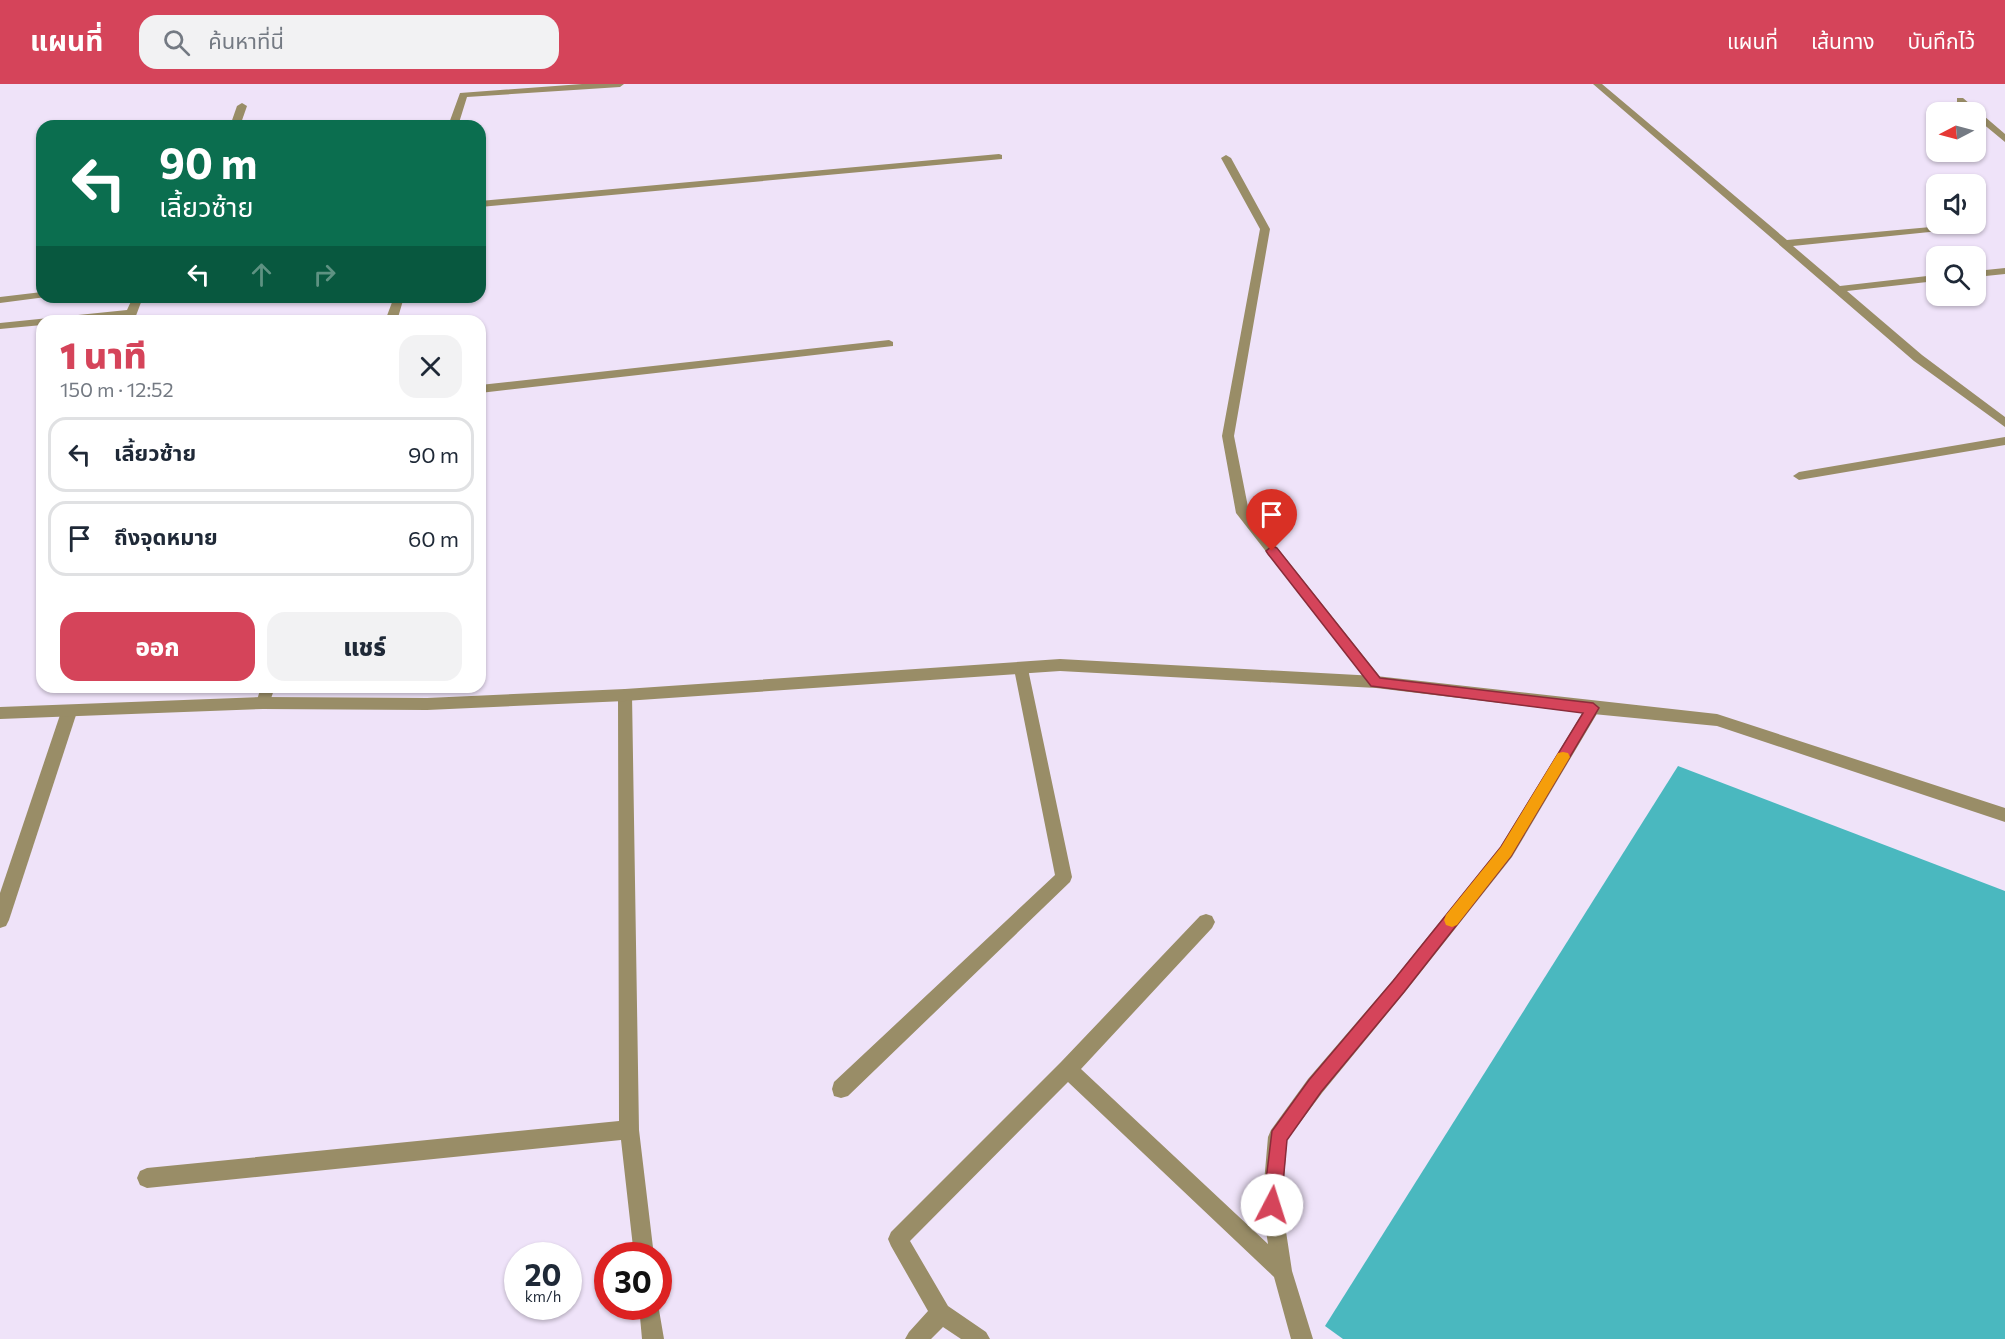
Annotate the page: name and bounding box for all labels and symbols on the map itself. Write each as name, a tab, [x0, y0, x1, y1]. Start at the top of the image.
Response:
north arrow	[1926, 102, 1986, 162]
pin	[1246, 489, 1297, 551]
position arrow	[1240, 1173, 1304, 1237]
speed limit sign: 30	[594, 1242, 672, 1320]

